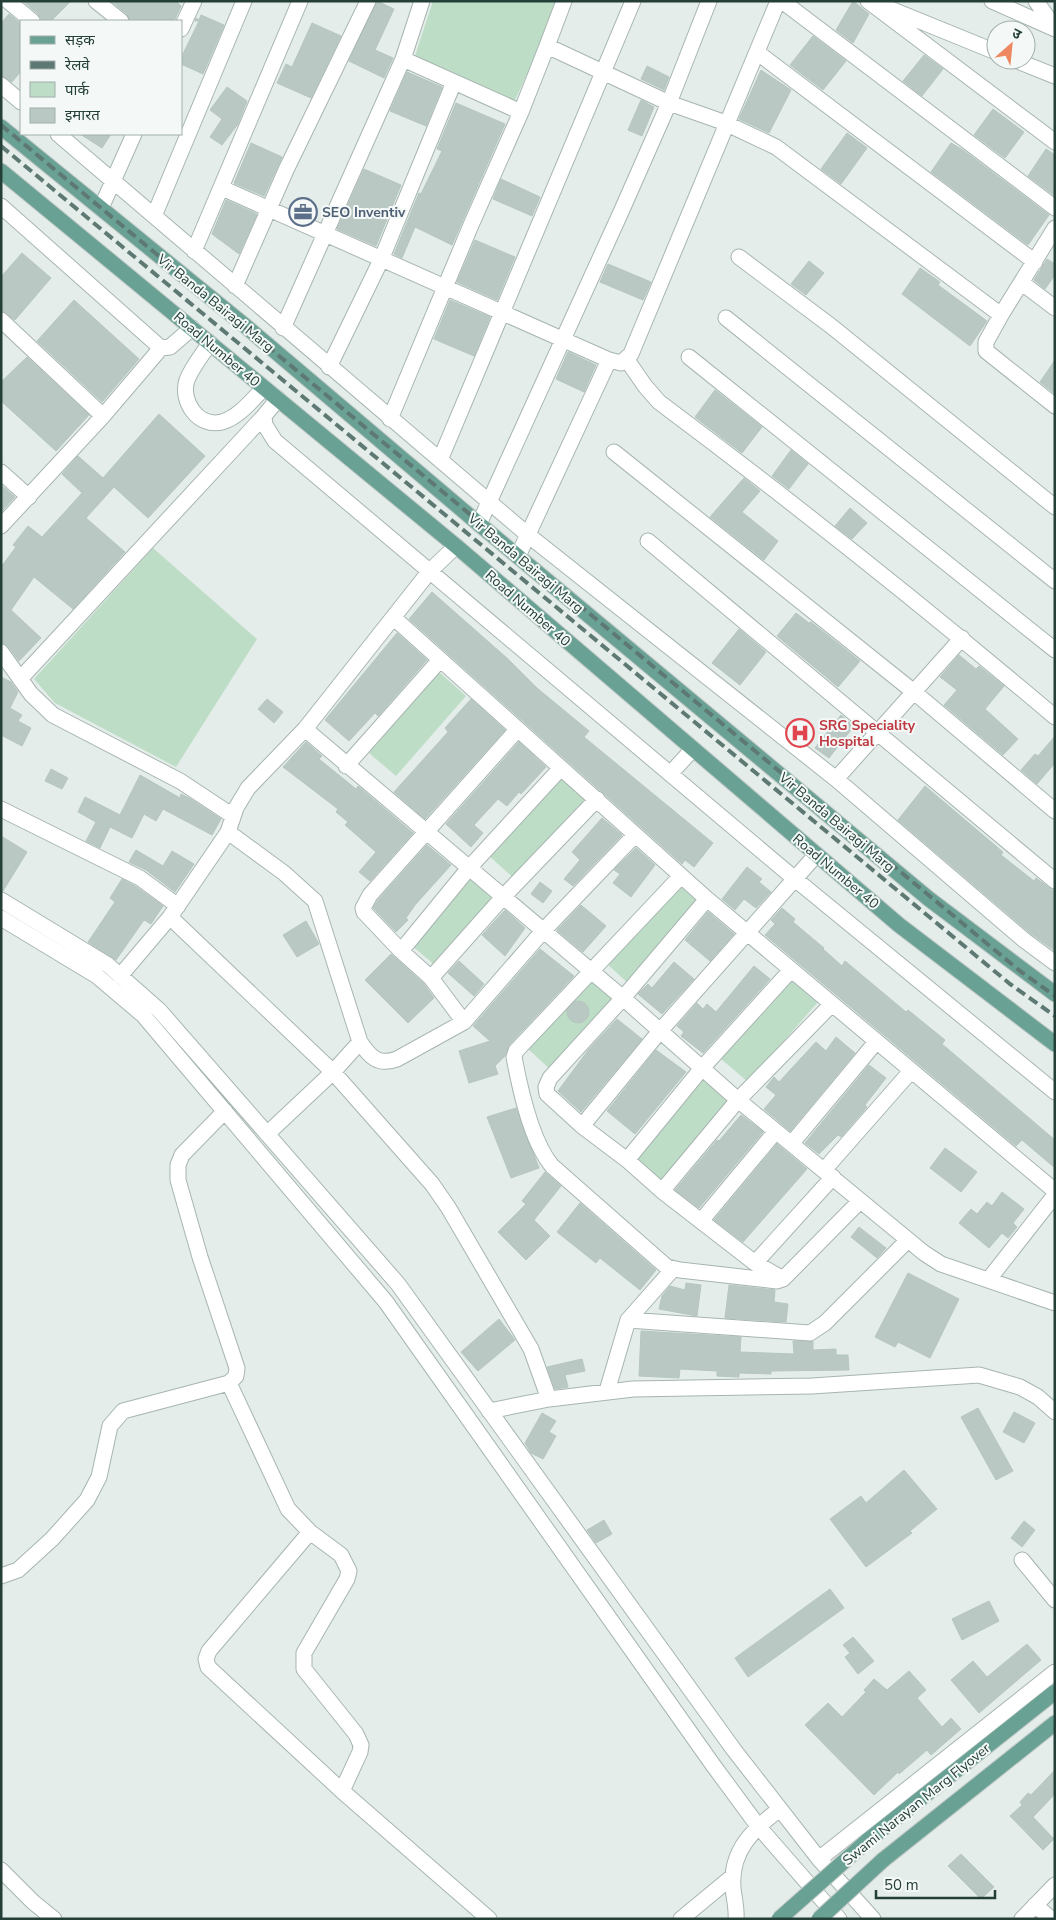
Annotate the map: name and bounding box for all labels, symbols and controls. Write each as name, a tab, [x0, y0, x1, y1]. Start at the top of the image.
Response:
legend	[20, 20, 182, 135]
north arrow	[986, 20, 1036, 70]
text: उ	[1009, 24, 1025, 45]
text: सड़क	[65, 30, 95, 50]
text: रेलवे	[64, 55, 90, 75]
text: पार्क	[65, 80, 89, 100]
text: इमारत	[65, 105, 100, 125]
office icon: SEO Inventiv	[288, 197, 318, 227]
place label: SEO Inventiv	[322, 203, 406, 222]
street label: Vir Banda Bairagi Marg	[152, 250, 278, 357]
street label: Road Number 40	[169, 308, 264, 391]
street label: Vir Banda Bairagi Marg	[463, 509, 588, 617]
street label: Road Number 40	[481, 566, 574, 651]
place label: SRG Speciality Hospital	[819, 716, 916, 751]
hospital icon: SRG Speciality Hospital	[785, 718, 815, 748]
street label: Vir Banda Bairagi Marg	[774, 768, 899, 876]
street label: Road Number 40	[788, 830, 883, 913]
street label: Swami Narayan Marg Flyover	[839, 1739, 994, 1870]
scale bar	[876, 1868, 995, 1900]
text: 50 m	[884, 1875, 919, 1895]

